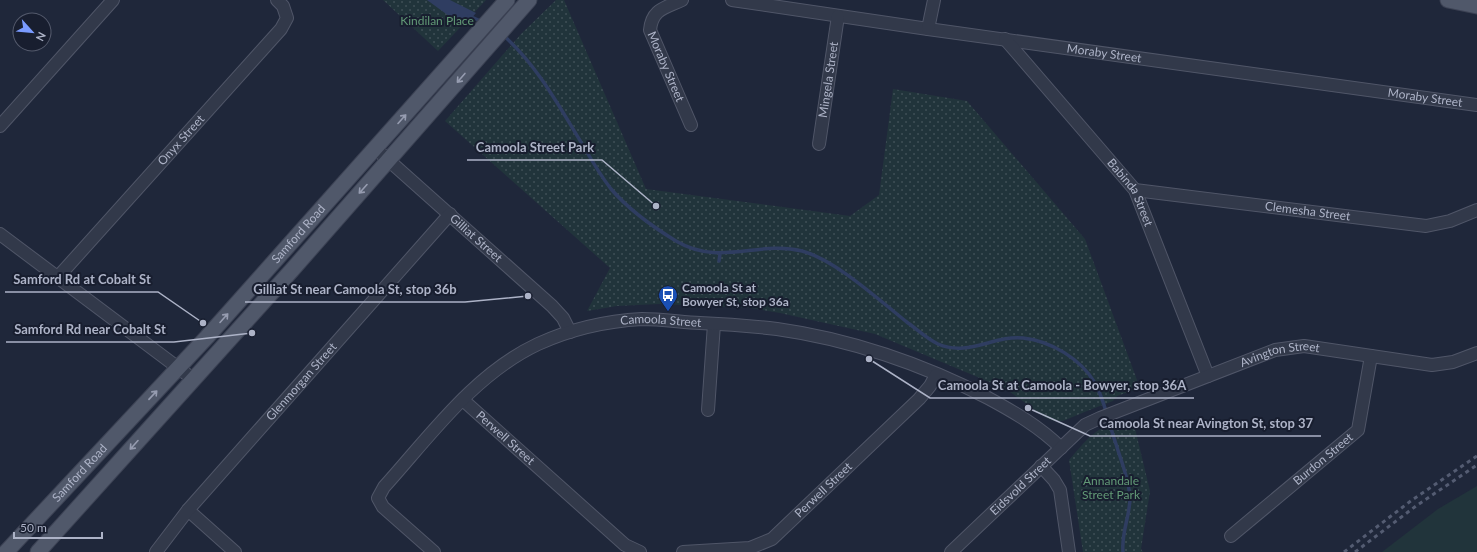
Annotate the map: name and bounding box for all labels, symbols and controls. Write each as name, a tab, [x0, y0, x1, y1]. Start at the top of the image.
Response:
north arrow	[12, 12, 52, 52]
park label: Kindilan Place	[400, 13, 474, 28]
street label: Moraby Street	[644, 29, 688, 105]
text: N	[34, 30, 49, 43]
street label: Mingela Street	[815, 40, 841, 119]
street label: Moraby Street	[1066, 40, 1143, 66]
one-way arrow	[457, 73, 466, 83]
street label: Moraby Street	[1387, 85, 1464, 110]
street label: Onyx Street	[154, 111, 208, 168]
one-way arrow	[397, 115, 406, 125]
callout: Camoola Street Park	[467, 135, 602, 160]
text: Camoola Street Park	[476, 139, 594, 155]
street label: Babinda Street	[1104, 155, 1157, 229]
one-way arrow	[359, 184, 368, 195]
street label: Clemesha Street	[1264, 198, 1352, 224]
street label: Samford Road	[268, 201, 328, 266]
street label: Gilliat Street	[447, 211, 506, 266]
callout: Samford Rd at Cobalt St	[5, 267, 158, 292]
text: Samford Rd at Cobalt St	[13, 271, 151, 287]
callout: Gilliat St near Camoola St, stop 36b	[245, 277, 465, 302]
place label: Camoola St at Bowyer St, stop 36a	[682, 280, 789, 309]
text: Gilliat St near Camoola St, stop 36b	[253, 281, 457, 297]
bus stop icon: Camoola St at Bowyer St, stop 36a	[657, 284, 679, 312]
street label: Camoola Street	[620, 311, 702, 330]
one-way arrow	[219, 313, 229, 323]
callout: Samford Rd near Cobalt St	[6, 317, 174, 342]
text: Samford Rd near Cobalt St	[14, 321, 166, 337]
street label: Avington Street	[1238, 338, 1322, 370]
street label: Glenmorgan Street	[263, 339, 340, 424]
callout: Camoola St at Camoola - Bowyer, stop 36A	[930, 373, 1194, 398]
text: Camoola St at Camoola - Bowyer, stop 36A	[938, 377, 1187, 393]
one-way arrow	[148, 390, 158, 400]
street label: Perwell Street	[473, 407, 539, 468]
callout: Camoola St near Avington St, stop 37	[1090, 411, 1321, 436]
text: Camoola St near Avington St, stop 37	[1099, 415, 1313, 431]
street label: Burdon Street	[1290, 429, 1356, 488]
one-way arrow	[129, 440, 139, 450]
street label: Samford Road	[49, 441, 110, 505]
street label: Eidsvold Street	[987, 453, 1055, 518]
street label: Perwell Street	[791, 458, 856, 520]
park label: Annandale Street Park	[1082, 473, 1141, 502]
scale bar	[14, 514, 102, 540]
text: 50 m	[20, 520, 47, 535]

